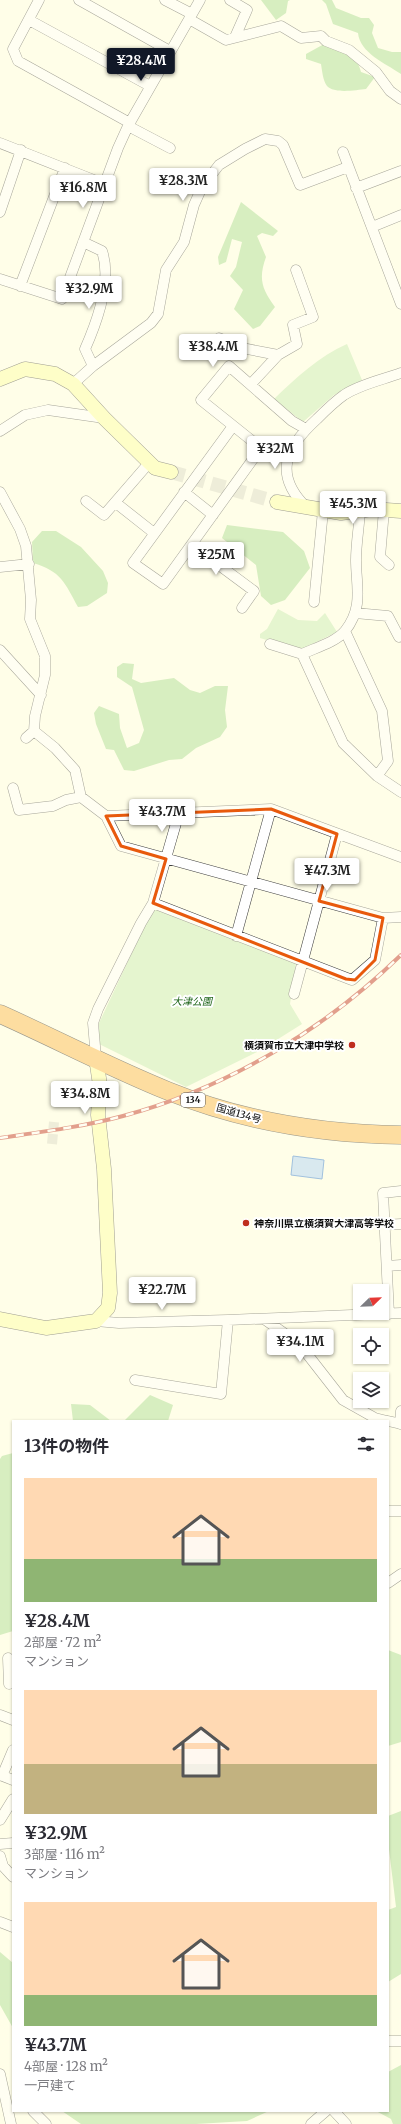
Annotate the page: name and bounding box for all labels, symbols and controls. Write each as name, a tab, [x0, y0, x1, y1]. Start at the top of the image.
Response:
pin: ¥28.4M	[108, 48, 174, 82]
text: ¥28.4M	[116, 52, 166, 69]
pin: ¥28.3M	[150, 168, 216, 202]
text: ¥28.3M	[158, 172, 208, 189]
pin: ¥16.8M	[50, 175, 116, 209]
text: ¥16.8M	[59, 179, 107, 196]
pin: ¥32.9M	[56, 276, 122, 310]
text: ¥32.9M	[65, 280, 113, 297]
pin: ¥38.4M	[180, 334, 246, 368]
text: ¥38.4M	[188, 338, 238, 355]
pin: ¥32M	[251, 436, 299, 470]
text: ¥32M	[256, 440, 294, 457]
pin: ¥45.3M	[320, 491, 386, 525]
text: ¥45.3M	[329, 495, 377, 512]
pin: ¥25M	[192, 542, 240, 576]
text: ¥25M	[197, 546, 235, 563]
pin: ¥43.7M	[129, 799, 195, 833]
text: ¥43.7M	[138, 803, 186, 820]
pin: ¥47.3M	[294, 858, 360, 892]
text: ¥47.3M	[303, 862, 351, 879]
park label: 大津公園	[172, 995, 214, 1008]
place label: 横須賀市立大津中学校	[244, 1039, 344, 1052]
marker: 横須賀市立大津中学校	[347, 1040, 357, 1050]
pin: ¥34.8M	[52, 1081, 118, 1115]
text: ¥34.8M	[60, 1085, 110, 1102]
road number: 134	[181, 1093, 205, 1107]
street label: 国道134号	[215, 1101, 263, 1126]
place label: 神奈川県立横須賀大津高等学校	[254, 1217, 394, 1230]
marker: 神奈川県立横須賀大津高等学校	[241, 1218, 251, 1228]
pin: ¥22.7M	[129, 1277, 195, 1311]
text: ¥22.7M	[138, 1281, 186, 1298]
north arrow	[353, 1284, 389, 1320]
map controls	[353, 1284, 389, 1408]
button: locate	[353, 1328, 389, 1364]
pin: ¥34.1M	[267, 1329, 333, 1363]
text: ¥34.1M	[276, 1333, 324, 1350]
button: layers	[353, 1372, 389, 1408]
icon: filters	[355, 1433, 377, 1455]
text: 13件の物件	[24, 1435, 109, 1457]
icon: home	[165, 1504, 237, 1576]
text: ¥28.4M	[24, 1610, 90, 1632]
text: 2部屋 · 72 m²	[24, 1634, 101, 1651]
text: マンション	[24, 1653, 89, 1670]
icon: home	[165, 1716, 237, 1788]
text: ¥32.9M	[24, 1822, 87, 1844]
text: 3部屋 · 116 m²	[24, 1846, 105, 1863]
text: マンション	[24, 1865, 89, 1882]
icon: home	[165, 1928, 237, 2000]
text: ¥43.7M	[24, 2034, 87, 2056]
text: 4部屋 · 128 m²	[24, 2058, 108, 2075]
text: 一戸建て	[24, 2077, 76, 2094]

